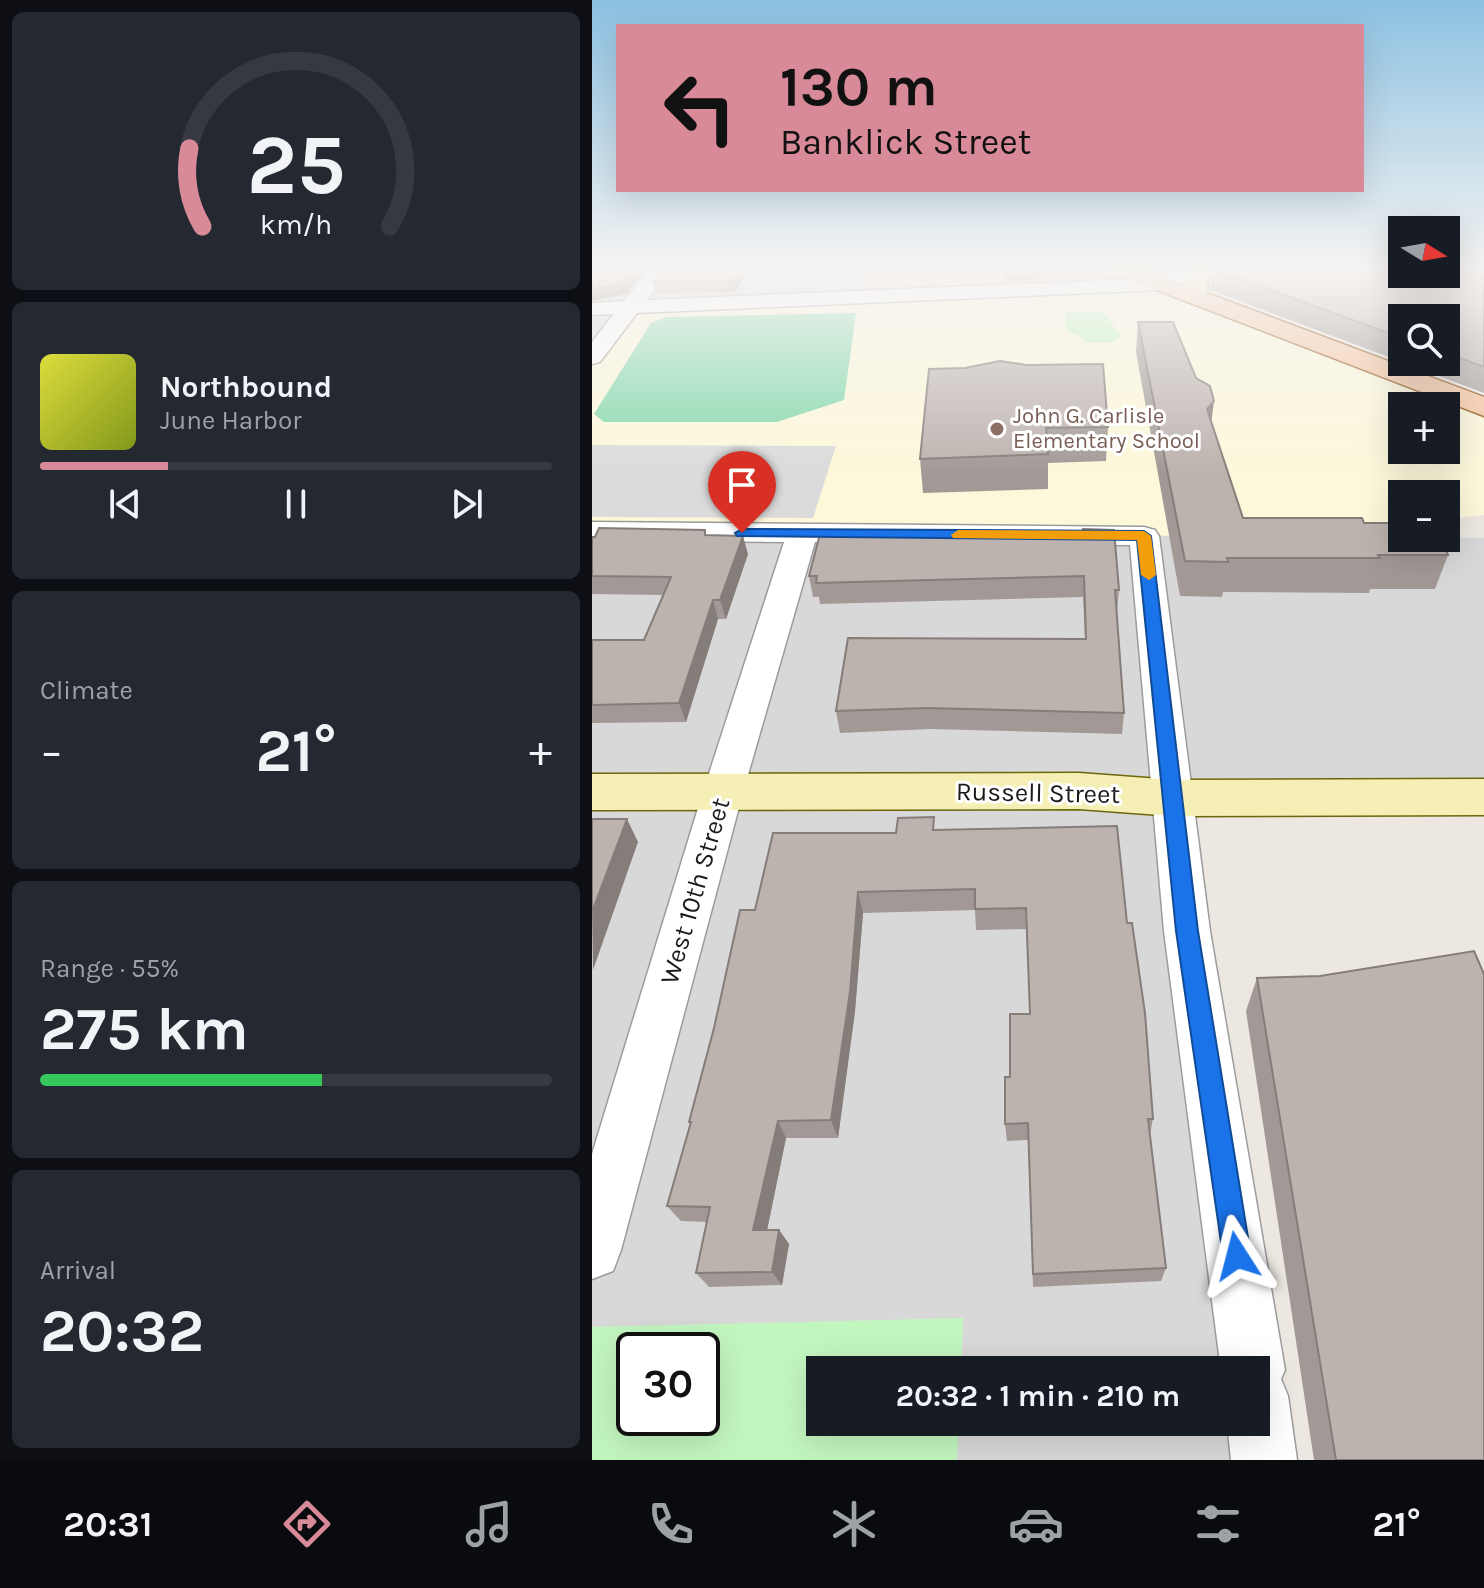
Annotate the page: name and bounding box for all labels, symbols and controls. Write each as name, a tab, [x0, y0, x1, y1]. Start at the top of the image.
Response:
text: 130 m	[780, 54, 938, 119]
icon: left	[648, 56, 752, 160]
text: 25	[247, 116, 345, 213]
text: Banklick Street	[780, 121, 1031, 163]
text: km/h	[260, 208, 332, 241]
north arrow	[1388, 216, 1460, 288]
map controls	[1388, 216, 1460, 552]
button: search	[1388, 304, 1460, 376]
text: Northbound	[160, 369, 332, 405]
button: +	[1388, 392, 1460, 464]
place label: John G. Carlisle Elementary School	[1013, 403, 1200, 454]
text: June Harbor	[160, 405, 302, 436]
marker: John G. Carlisle Elementary School	[988, 420, 1006, 438]
pin	[708, 451, 776, 533]
icon: arrive	[720, 463, 764, 507]
button: −	[1388, 480, 1460, 552]
icon: previous	[103, 482, 147, 526]
icon: pause	[274, 482, 318, 526]
icon: next	[445, 482, 489, 526]
text: Climate	[40, 675, 133, 706]
text: 21°	[256, 716, 337, 786]
text: −	[40, 726, 63, 777]
text: +	[529, 726, 552, 777]
street label: Russell Street	[956, 776, 1121, 810]
street label: West 10th Street	[654, 794, 736, 988]
text: Range · 55%	[40, 953, 179, 984]
text: 275 km	[40, 994, 249, 1064]
position arrow	[1195, 1214, 1279, 1298]
text: Arrival	[40, 1255, 116, 1286]
text: 20:32	[40, 1296, 204, 1366]
speed limit sign: 30	[616, 1332, 720, 1436]
text: 20:32 · 1 min · 210 m	[896, 1378, 1180, 1414]
icon: directions	[279, 1496, 335, 1552]
icon: music	[461, 1496, 517, 1552]
icon: phone	[643, 1496, 699, 1552]
icon: climate	[826, 1496, 882, 1552]
icon: car	[1008, 1496, 1064, 1552]
icon: filters	[1190, 1496, 1246, 1552]
text: 20:31	[63, 1503, 153, 1545]
text: 21°	[1372, 1503, 1421, 1545]

